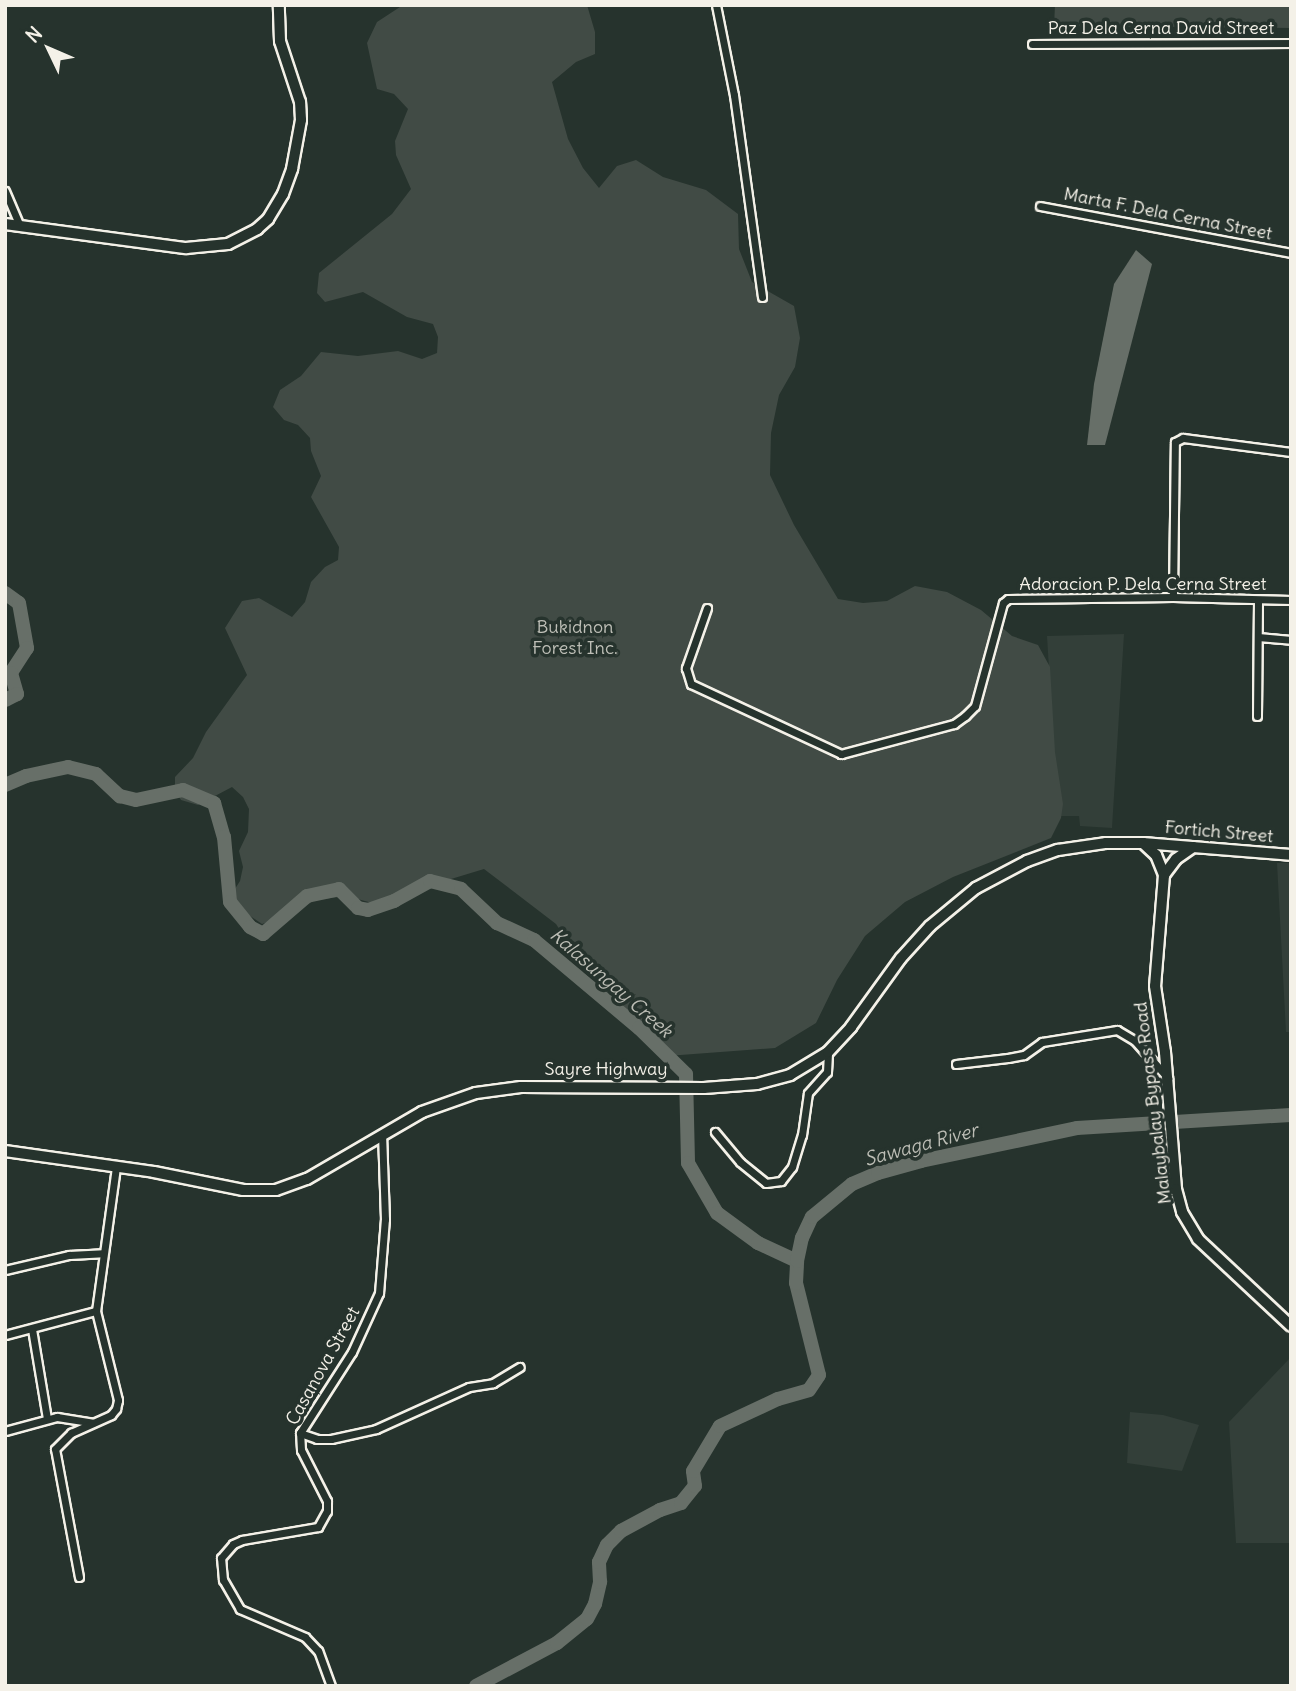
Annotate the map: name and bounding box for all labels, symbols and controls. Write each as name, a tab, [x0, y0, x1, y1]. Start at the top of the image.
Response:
north arrow	[14, 14, 84, 84]
street label: Paz Dela Cerna David Street	[1048, 17, 1274, 39]
text: N	[21, 21, 47, 47]
street label: Marta F. Dela Cerna Street	[1062, 183, 1274, 245]
street label: Adoracion P. Dela Cerna Street	[1019, 573, 1267, 595]
park label: Bukidnon Forest Inc.	[532, 617, 618, 660]
street label: Fortich Street	[1164, 816, 1274, 848]
water label: Kalasungay Creek	[545, 924, 677, 1042]
street label: Malaybalay Bypass Road	[1130, 1001, 1176, 1205]
street label: Sayre Highway	[544, 1058, 668, 1080]
water label: Sawaga River	[862, 1119, 980, 1171]
street label: Casanova Street	[282, 1303, 364, 1429]

